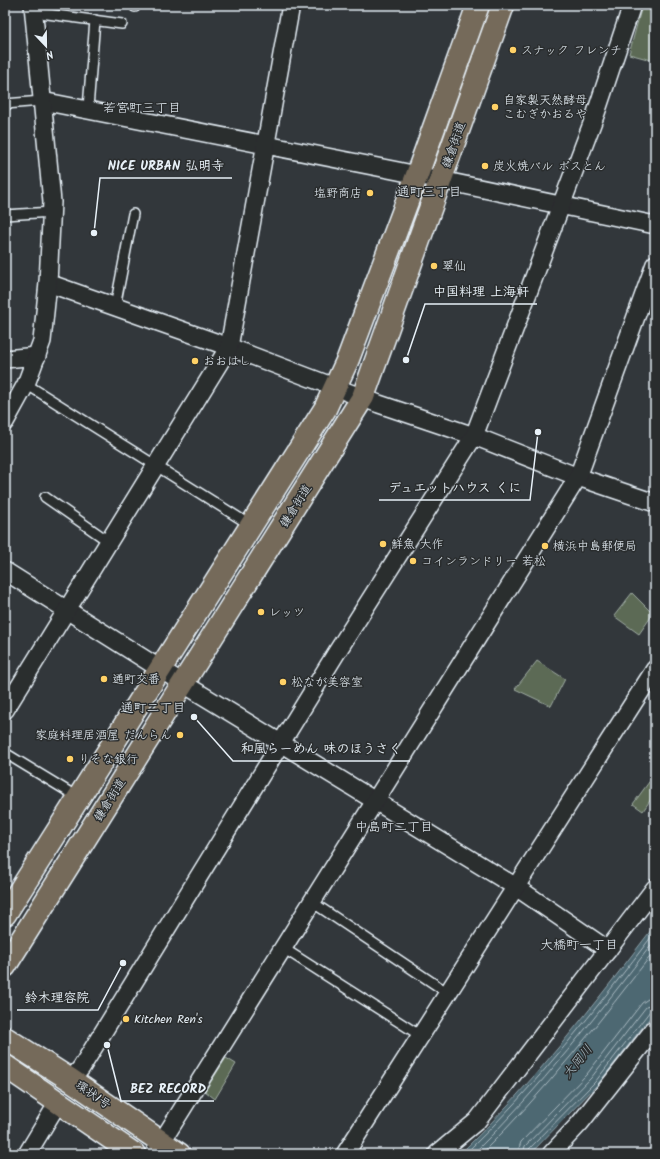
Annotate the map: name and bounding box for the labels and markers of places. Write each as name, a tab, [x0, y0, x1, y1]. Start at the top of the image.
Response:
place label: スナック フレンチ	[521, 41, 622, 60]
marker: スナック フレンチ	[508, 45, 518, 55]
place label: 自家製天然酵母 こむぎかおるや	[503, 91, 587, 124]
marker: 自家製天然酵母 こむぎかおるや	[490, 102, 500, 112]
callout: NICE URBAN 弘明寺	[100, 153, 232, 178]
place label: 炭火焼バル ボスとん	[493, 157, 606, 176]
marker: 炭火焼バル ボスとん	[480, 161, 490, 171]
place label: 塩野商店	[314, 184, 362, 203]
marker: 塩野商店	[365, 188, 375, 198]
place label: 翠仙	[442, 257, 466, 276]
marker: 翠仙	[429, 261, 439, 271]
callout: 中国料理 上海軒	[425, 279, 537, 304]
place label: おおはし	[203, 352, 251, 371]
marker: おおはし	[190, 356, 200, 366]
callout: デュエットハウス くに	[379, 475, 530, 500]
place label: 鮮魚 大作	[391, 535, 444, 554]
place label: 横浜中島郵便局	[553, 537, 637, 556]
marker: 鮮魚 大作	[378, 539, 388, 549]
marker: 横浜中島郵便局	[540, 541, 550, 551]
place label: コインランドリー 若松	[421, 552, 546, 571]
marker: コインランドリー 若松	[408, 556, 418, 566]
place label: レッツ	[269, 603, 305, 622]
marker: レッツ	[256, 607, 266, 617]
place label: 通町交番	[112, 670, 160, 689]
place label: 松なが美容室	[291, 673, 363, 692]
marker: 通町交番	[99, 674, 109, 684]
marker: 松なが美容室	[278, 677, 288, 687]
place label: 家庭料理居酒屋 だんらん	[35, 726, 172, 745]
marker: 家庭料理居酒屋 だんらん	[175, 730, 185, 740]
callout: 和風らーめん 味のほうさく	[233, 736, 410, 761]
place label: りそな銀行	[78, 750, 138, 769]
marker: りそな銀行	[65, 754, 75, 764]
callout: 鈴木理容院	[17, 985, 98, 1010]
place label: Kitchen Ren's	[134, 1010, 203, 1029]
marker: Kitchen Ren's	[121, 1014, 131, 1024]
callout: BEZ RECORD	[121, 1076, 214, 1101]

